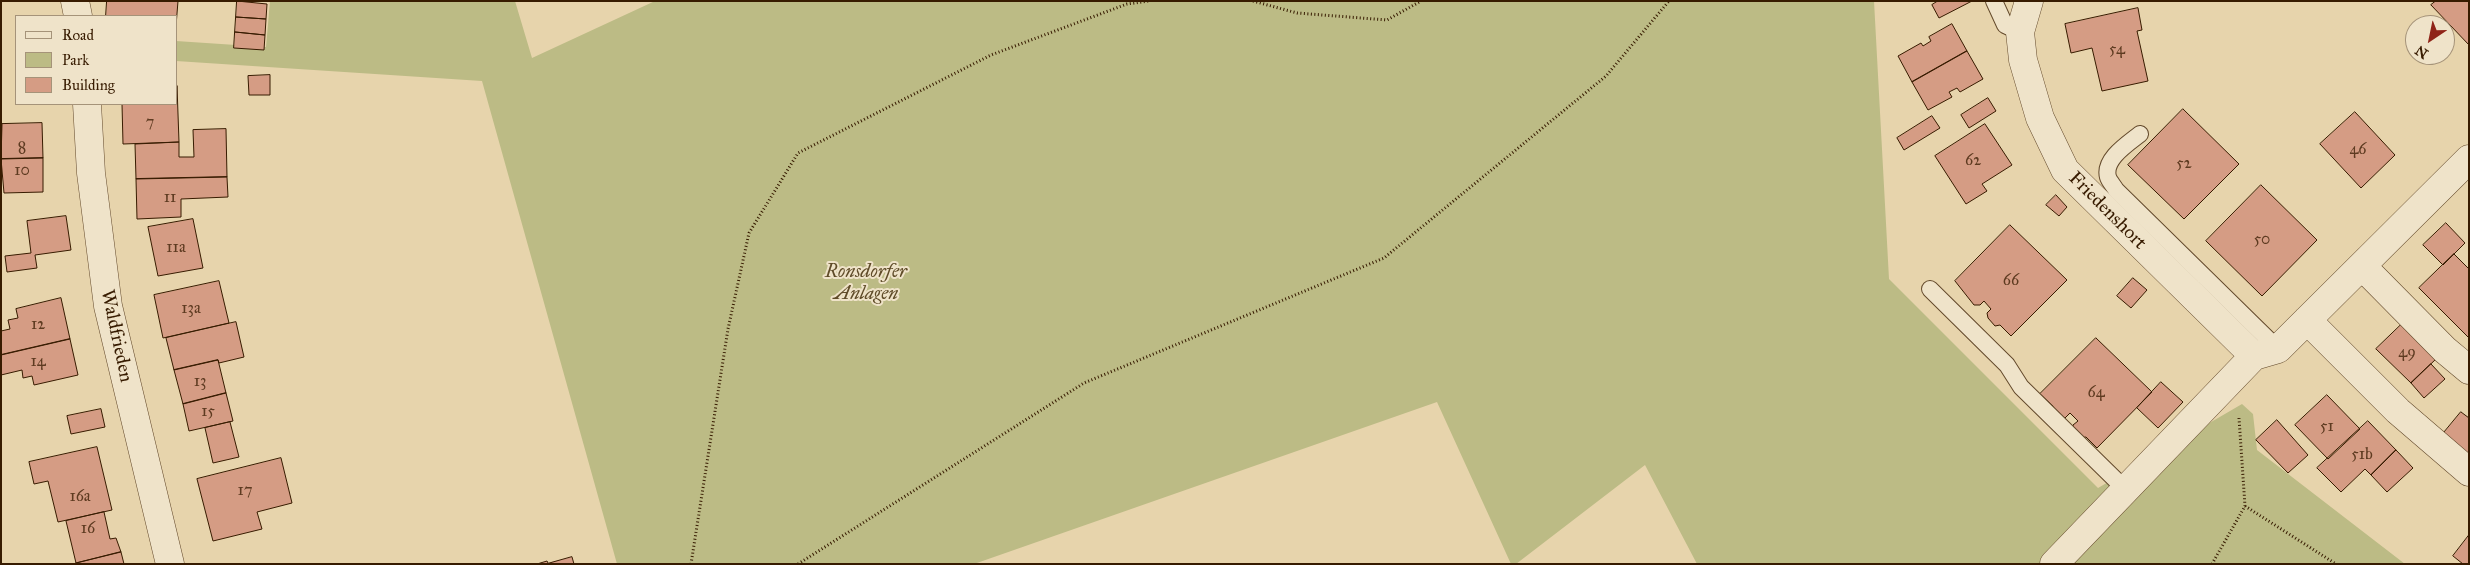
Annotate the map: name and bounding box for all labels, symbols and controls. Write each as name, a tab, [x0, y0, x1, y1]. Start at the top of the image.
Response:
legend	[15, 15, 178, 105]
north arrow	[2405, 15, 2455, 65]
text: Road	[62, 26, 94, 44]
house number: 54	[2109, 40, 2125, 60]
text: N	[2412, 42, 2432, 62]
text: Park	[62, 51, 89, 69]
text: Building	[62, 76, 115, 94]
house number: 7	[146, 113, 154, 133]
house number: 8	[18, 139, 26, 159]
house number: 46	[2349, 140, 2367, 160]
house number: 62	[1965, 151, 1981, 171]
house number: 52	[2176, 154, 2192, 174]
house number: 10	[14, 161, 30, 181]
street label: Friedenshort	[2063, 167, 2151, 255]
house number: 11	[164, 188, 176, 208]
house number: 50	[2254, 230, 2270, 250]
house number: 11a	[166, 238, 186, 258]
park label: Ronsdorfer Anlagen	[825, 261, 907, 305]
house number: 66	[2003, 271, 2019, 291]
street label: Waldfrieden	[95, 288, 137, 384]
house number: 13a	[181, 299, 201, 319]
house number: 12	[31, 315, 45, 335]
house number: 49	[2398, 343, 2416, 363]
house number: 14	[30, 352, 46, 372]
house number: 13	[194, 372, 206, 392]
house number: 64	[2087, 383, 2105, 403]
house number: 15	[201, 402, 215, 422]
house number: 51	[2320, 417, 2334, 437]
house number: 51b	[2351, 445, 2373, 465]
house number: 17	[238, 481, 252, 501]
house number: 16a	[69, 487, 91, 507]
house number: 16	[81, 519, 95, 539]

